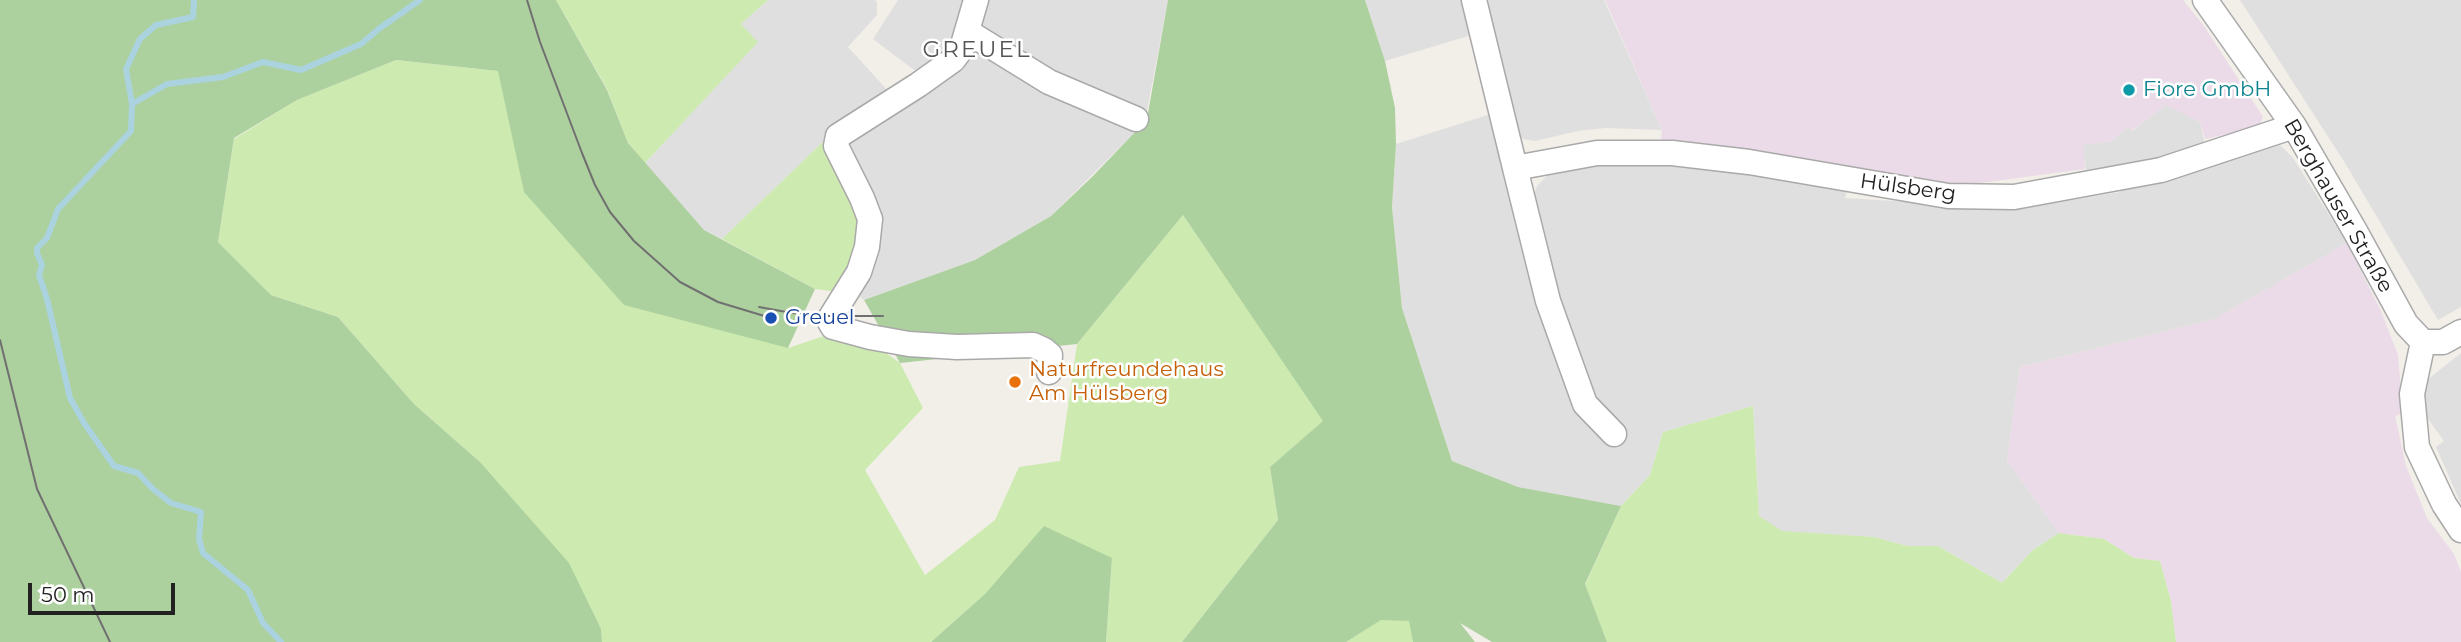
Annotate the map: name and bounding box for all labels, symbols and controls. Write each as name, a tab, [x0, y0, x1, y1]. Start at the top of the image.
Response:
district label: GREUEL	[923, 36, 1031, 64]
place label: Fiore GmbH	[2143, 77, 2271, 103]
marker: Fiore GmbH	[2121, 82, 2137, 98]
street label: Berghauser Straße	[2278, 115, 2398, 297]
street label: Hülsberg	[1858, 169, 1958, 207]
place label: Greuel	[785, 305, 855, 331]
marker: Greuel	[763, 310, 779, 326]
place label: Naturfreundehaus Am Hülsberg	[1029, 357, 1224, 407]
marker: Naturfreundehaus Am Hülsberg	[1007, 374, 1023, 390]
scale bar	[32, 568, 178, 612]
text: 50 m	[41, 582, 95, 607]

